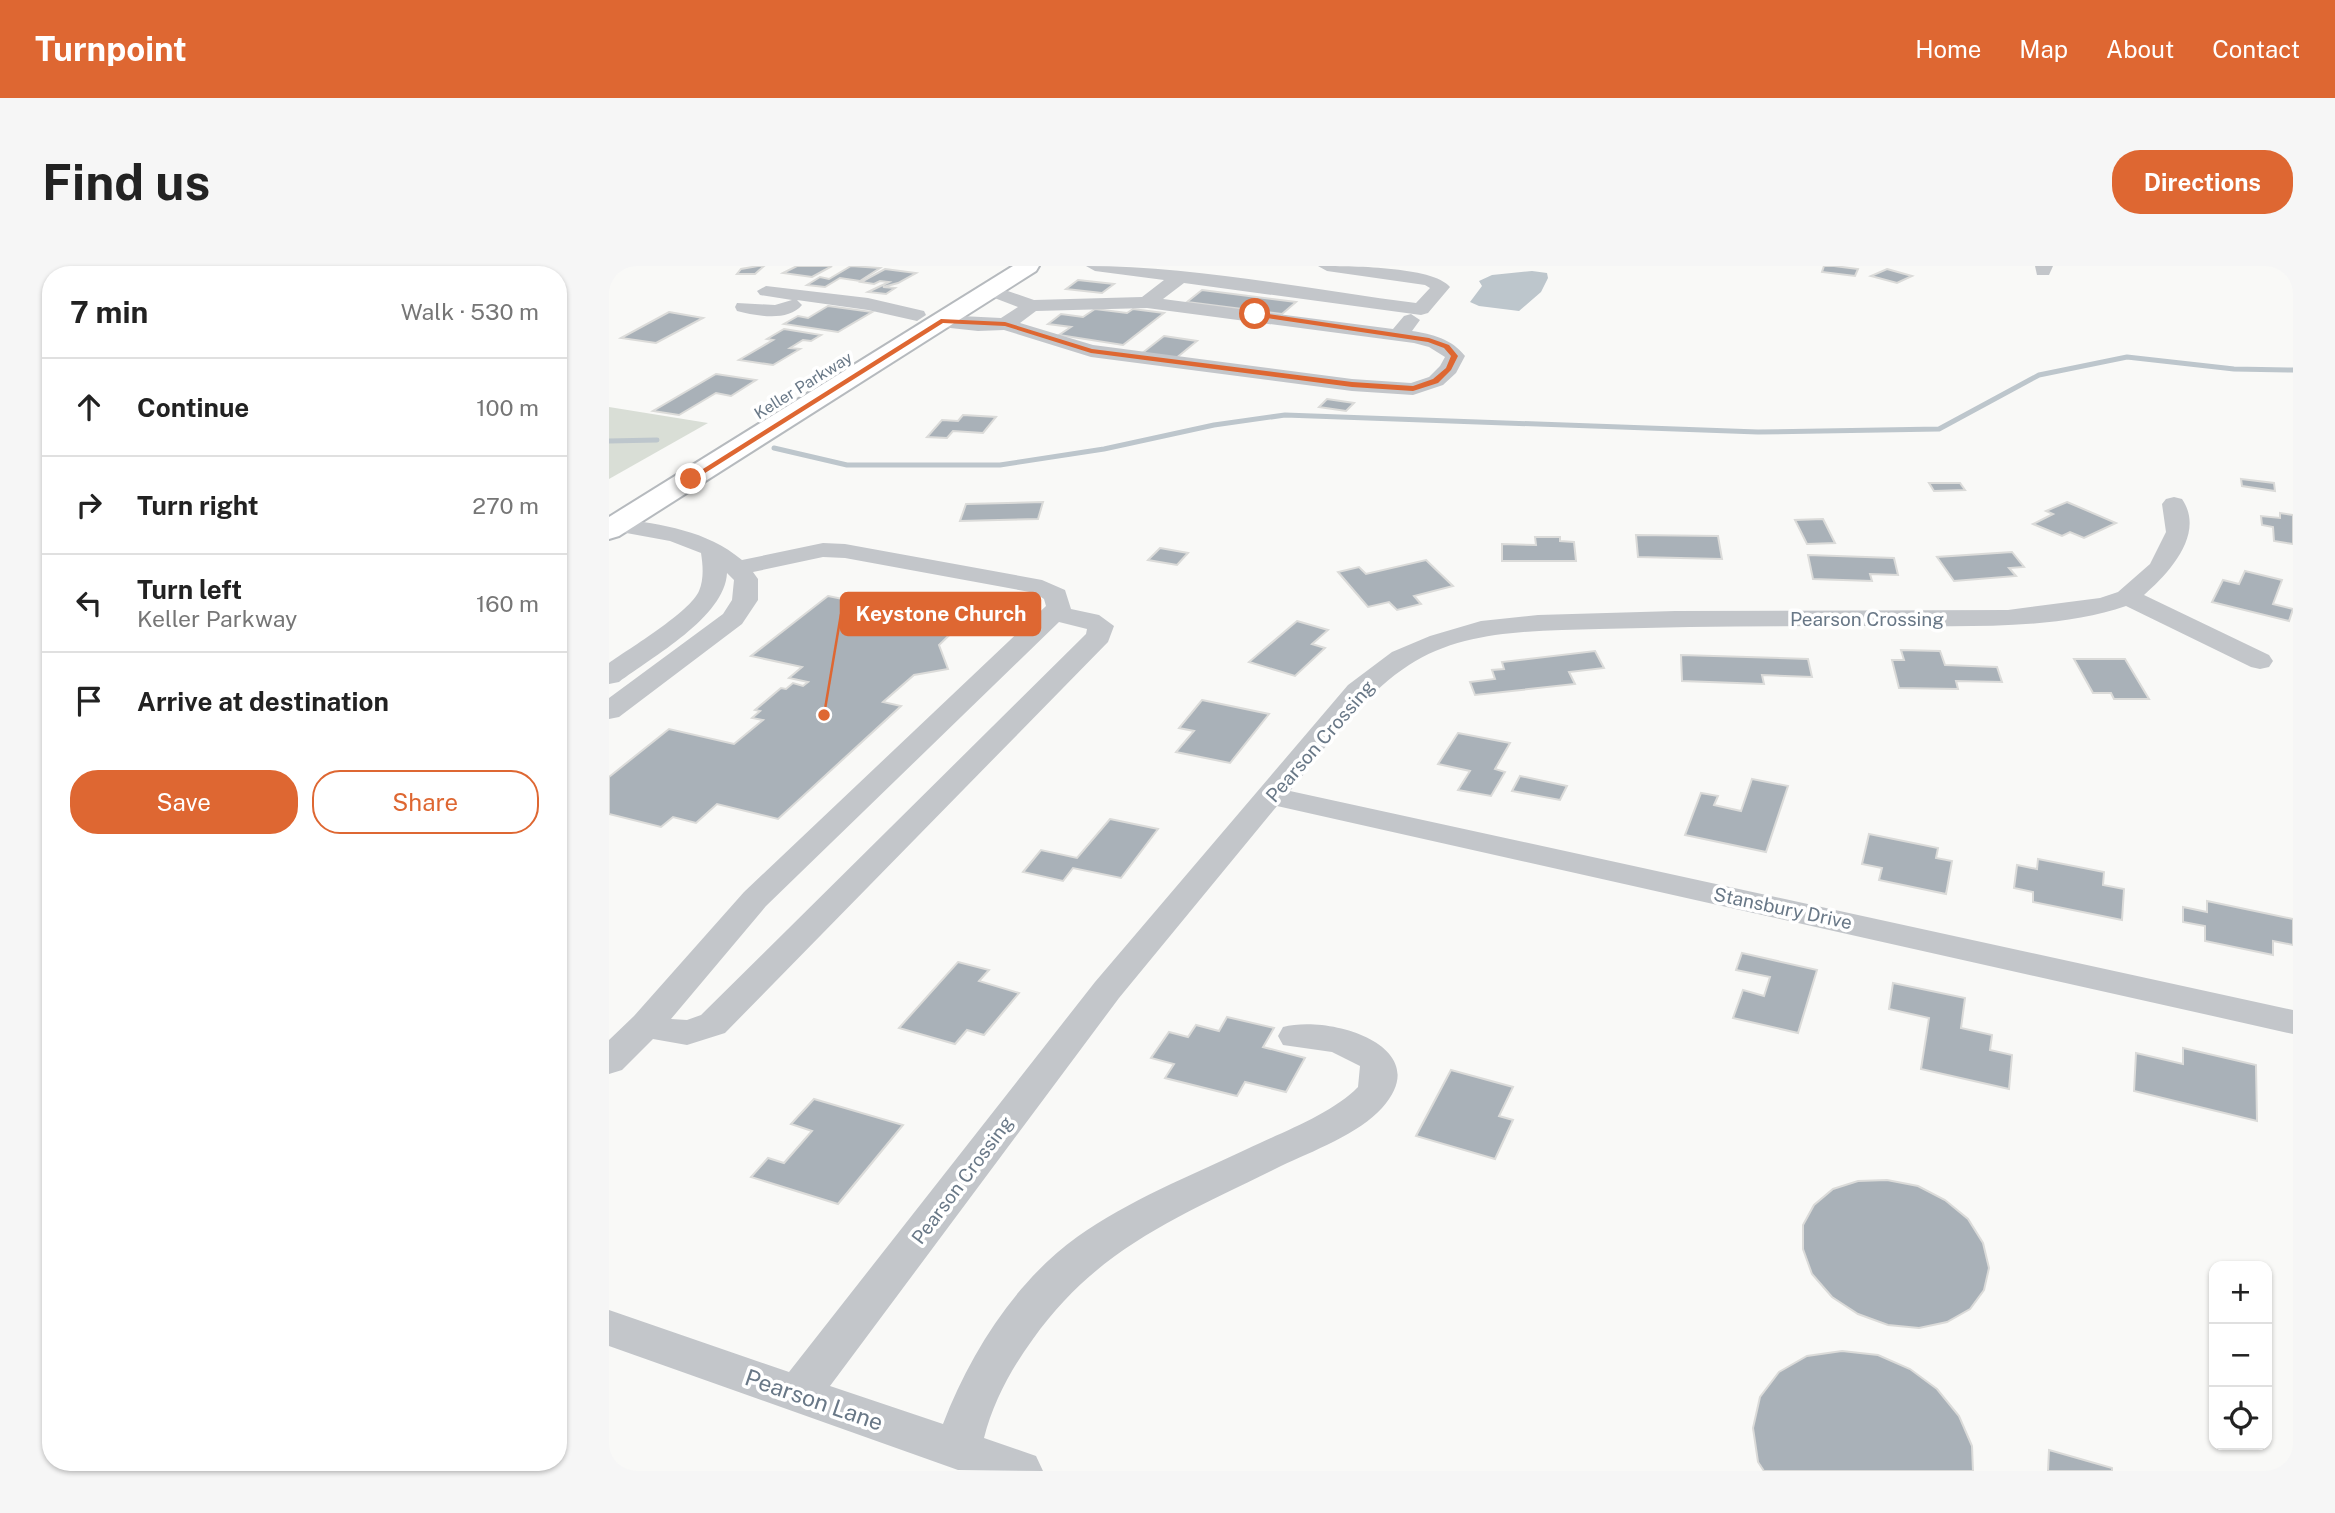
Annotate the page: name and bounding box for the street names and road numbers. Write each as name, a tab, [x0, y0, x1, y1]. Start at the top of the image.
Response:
street label: Keller Parkway	[751, 348, 856, 423]
street label: Pearson Crossing	[1790, 608, 1944, 630]
street label: Pearson Crossing	[1261, 675, 1379, 806]
street label: Stansbury Drive	[1712, 883, 1854, 933]
street label: Pearson Crossing	[907, 1112, 1017, 1248]
street label: Pearson Lane	[742, 1363, 887, 1436]

